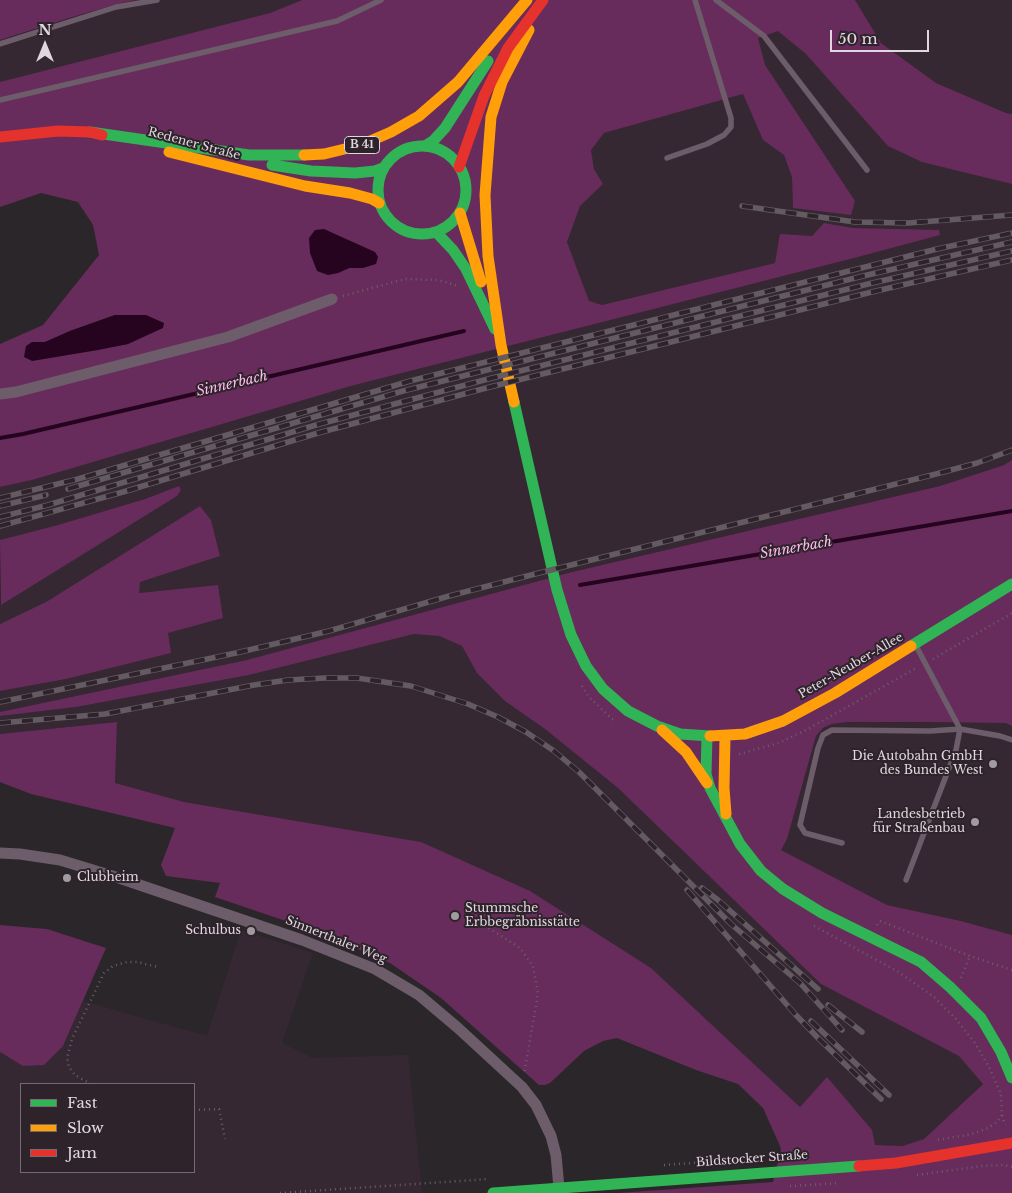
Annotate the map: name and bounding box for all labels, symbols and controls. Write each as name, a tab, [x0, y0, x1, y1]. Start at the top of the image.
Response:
north arrow	[20, 20, 70, 70]
scale bar	[832, 20, 931, 52]
text: N	[38, 21, 52, 39]
text: 50 m	[838, 29, 878, 48]
street label: Redener Straße	[146, 125, 242, 163]
road number: B 41	[344, 136, 380, 154]
water label: Sinnerbach	[195, 368, 269, 400]
water label: Sinnerbach	[759, 533, 833, 563]
street label: Peter-Neuber-Allee	[796, 630, 906, 702]
place label: Die Autobahn GmbH des Bundes West	[852, 750, 983, 778]
marker: Die Autobahn GmbH des Bundes West	[987, 758, 999, 770]
place label: Landesbetrieb für Straßenbau	[872, 808, 965, 836]
marker: Landesbetrieb für Straßenbau	[969, 816, 981, 828]
place label: Clubheim	[77, 871, 139, 885]
marker: Clubheim	[61, 872, 73, 884]
place label: Stummsche Erbbegräbnisstätte	[465, 902, 580, 930]
marker: Stummsche Erbbegräbnisstätte	[449, 910, 461, 922]
street label: Sinnerthaler Weg	[283, 913, 389, 967]
place label: Schulbus	[185, 924, 241, 938]
marker: Schulbus	[245, 925, 257, 937]
legend	[20, 1083, 195, 1173]
text: Fast	[67, 1093, 97, 1112]
text: Slow	[67, 1118, 104, 1137]
text: Jam	[67, 1143, 97, 1162]
street label: Bildstocker Straße	[696, 1148, 808, 1170]

